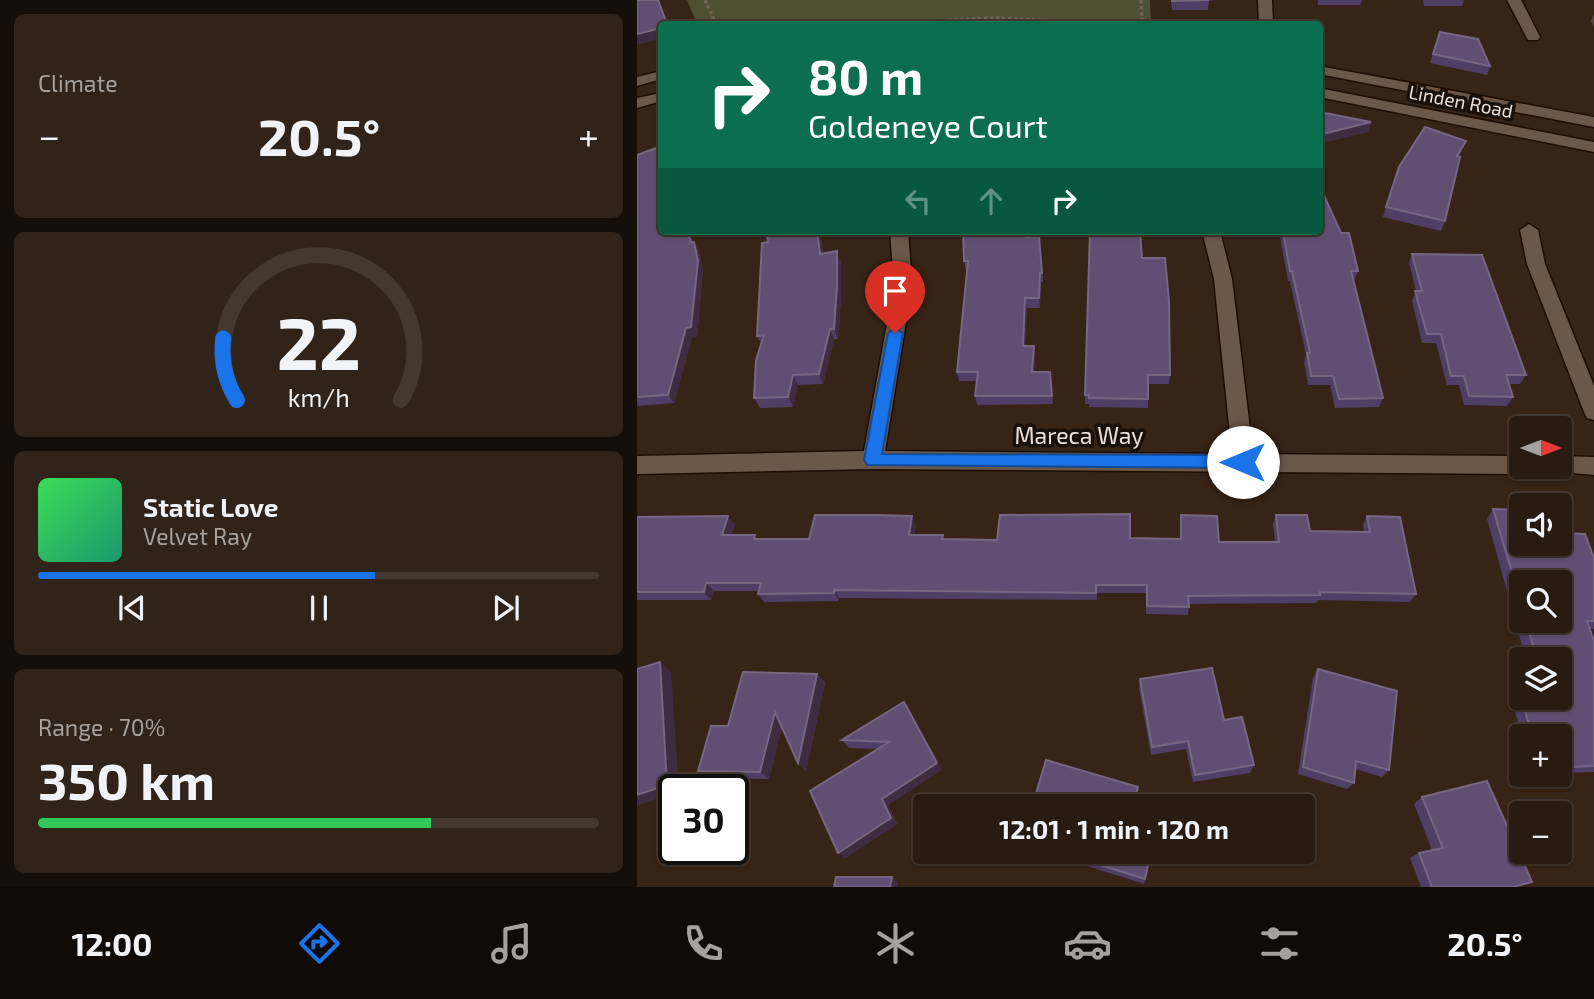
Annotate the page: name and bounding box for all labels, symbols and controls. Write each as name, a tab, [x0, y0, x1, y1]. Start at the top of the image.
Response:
text: 80 m	[808, 46, 923, 105]
icon: right	[693, 49, 784, 140]
text: Climate	[38, 69, 118, 97]
street label: Linden Road	[1407, 80, 1515, 122]
text: 20.5°	[258, 104, 380, 166]
text: Goldeneye Court	[808, 106, 1048, 144]
text: −	[38, 112, 60, 158]
text: +	[578, 112, 599, 158]
icon: left	[899, 182, 937, 220]
icon: ahead	[972, 182, 1010, 220]
icon: right	[1045, 182, 1083, 220]
pin	[865, 261, 925, 333]
icon: arrive	[876, 272, 914, 310]
text: 22	[276, 298, 361, 386]
text: km/h	[287, 382, 350, 412]
north arrow	[1509, 416, 1571, 480]
map controls	[1509, 416, 1572, 864]
street label: Mareca Way	[1014, 421, 1144, 449]
position arrow	[1206, 425, 1280, 499]
text: Static Love	[143, 491, 279, 522]
button: sound	[1509, 493, 1572, 556]
text: Velvet Ray	[143, 522, 252, 550]
button: search	[1509, 570, 1572, 633]
icon: previous	[113, 589, 151, 627]
icon: pause	[300, 589, 338, 627]
icon: next	[487, 589, 525, 627]
button: layers	[1509, 647, 1572, 710]
text: Range · 70%	[38, 713, 165, 741]
button: +	[1509, 724, 1572, 787]
text: 350 km	[38, 748, 215, 810]
speed limit sign: 30	[658, 774, 749, 865]
button: −	[1509, 801, 1572, 864]
text: 12:01 · 1 min · 120 m	[999, 813, 1229, 844]
icon: directions	[295, 919, 344, 968]
icon: music	[487, 919, 536, 968]
icon: phone	[679, 919, 728, 968]
icon: climate	[871, 919, 920, 968]
icon: car	[1063, 919, 1112, 968]
icon: filters	[1255, 919, 1304, 968]
text: 12:00	[71, 924, 153, 962]
text: 20.5°	[1447, 924, 1522, 962]

